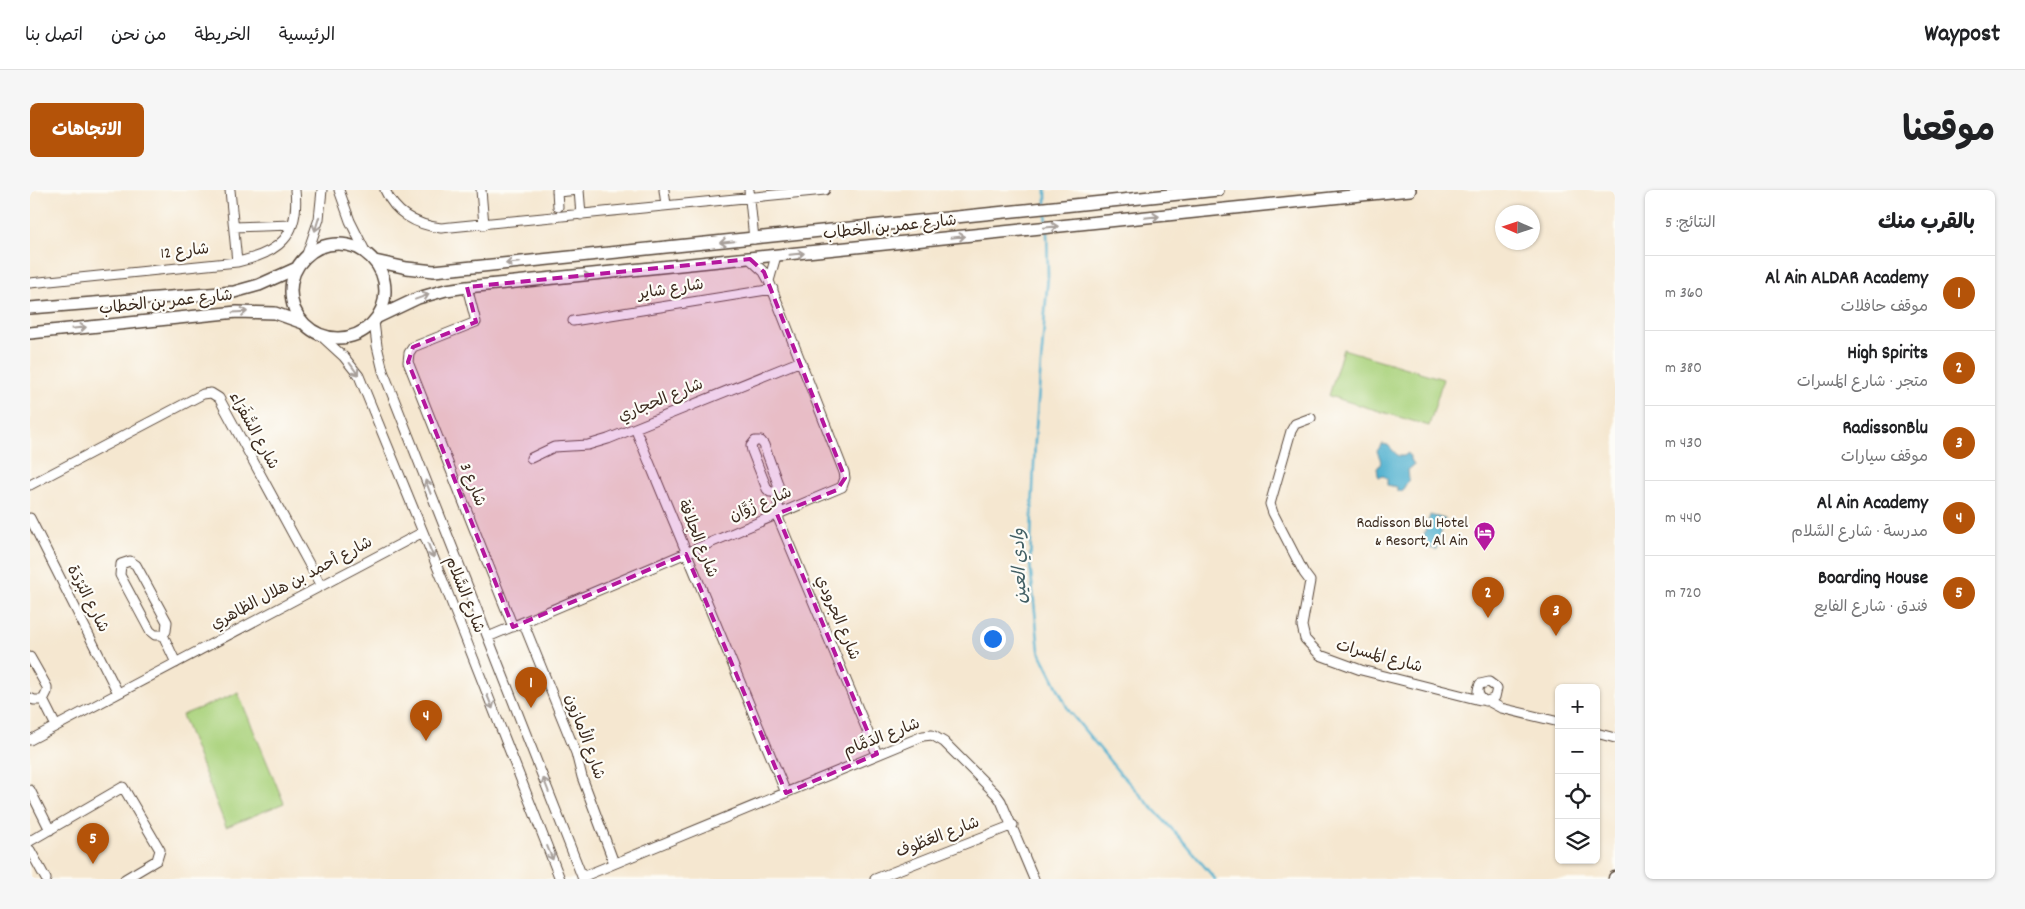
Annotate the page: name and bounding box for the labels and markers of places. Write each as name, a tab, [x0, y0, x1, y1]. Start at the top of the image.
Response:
place label: Radisson Blu Hotel & Resort, Al Ain	[1357, 512, 1468, 553]
hotel icon: Radisson Blu Hotel & Resort, Al Ain	[1472, 520, 1496, 551]
pin: 2	[1472, 577, 1504, 618]
pin: 3	[1540, 595, 1572, 636]
pin: 1	[515, 667, 547, 708]
pin: 4	[410, 700, 442, 741]
pin: 5	[77, 823, 109, 864]

